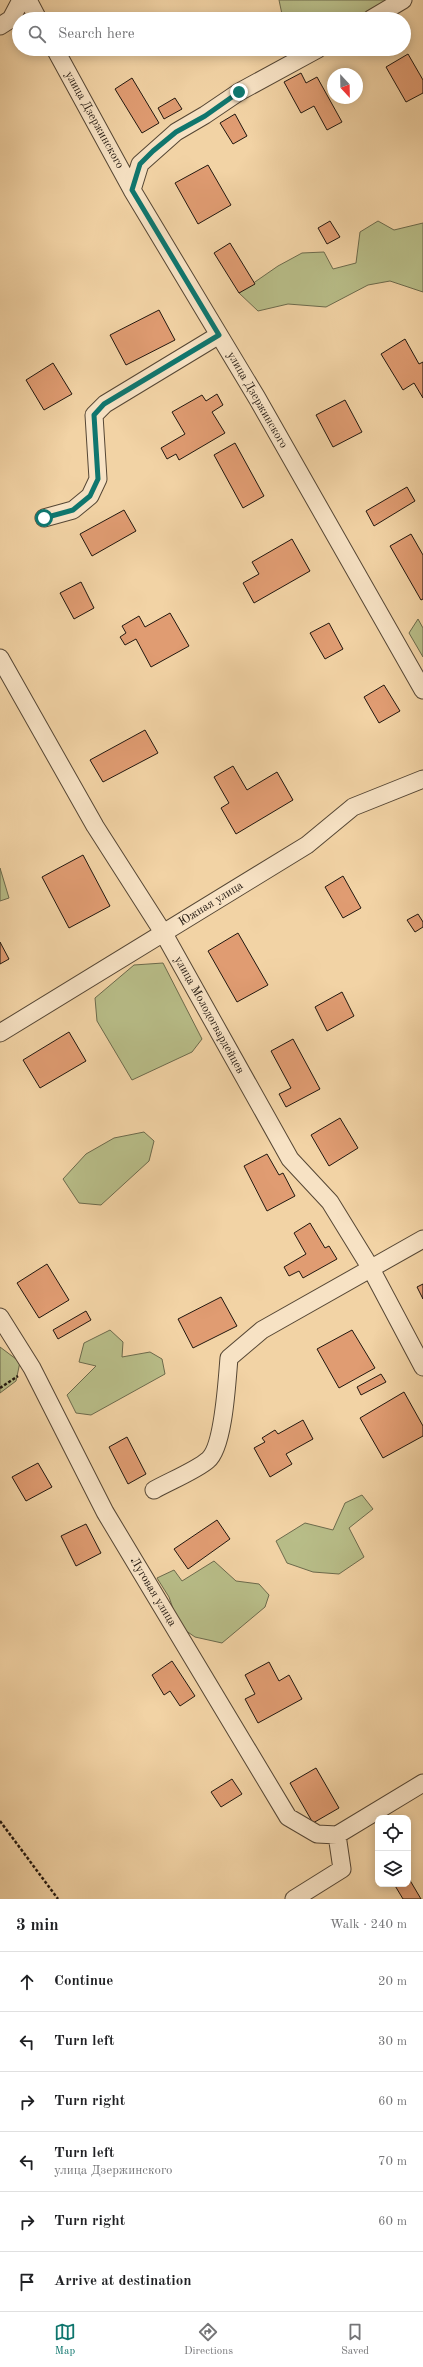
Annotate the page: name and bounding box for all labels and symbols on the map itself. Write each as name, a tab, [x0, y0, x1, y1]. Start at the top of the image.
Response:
north arrow	[327, 68, 363, 104]
street label: улица Дзержинского	[62, 69, 126, 171]
route end	[230, 83, 248, 101]
street label: улица Дзержинского	[224, 350, 290, 450]
route start	[35, 509, 53, 527]
street label: Южная улица	[177, 879, 245, 929]
street label: улица Молодогвардейцев	[172, 954, 246, 1076]
street label: Луговая улица	[128, 1555, 178, 1629]

